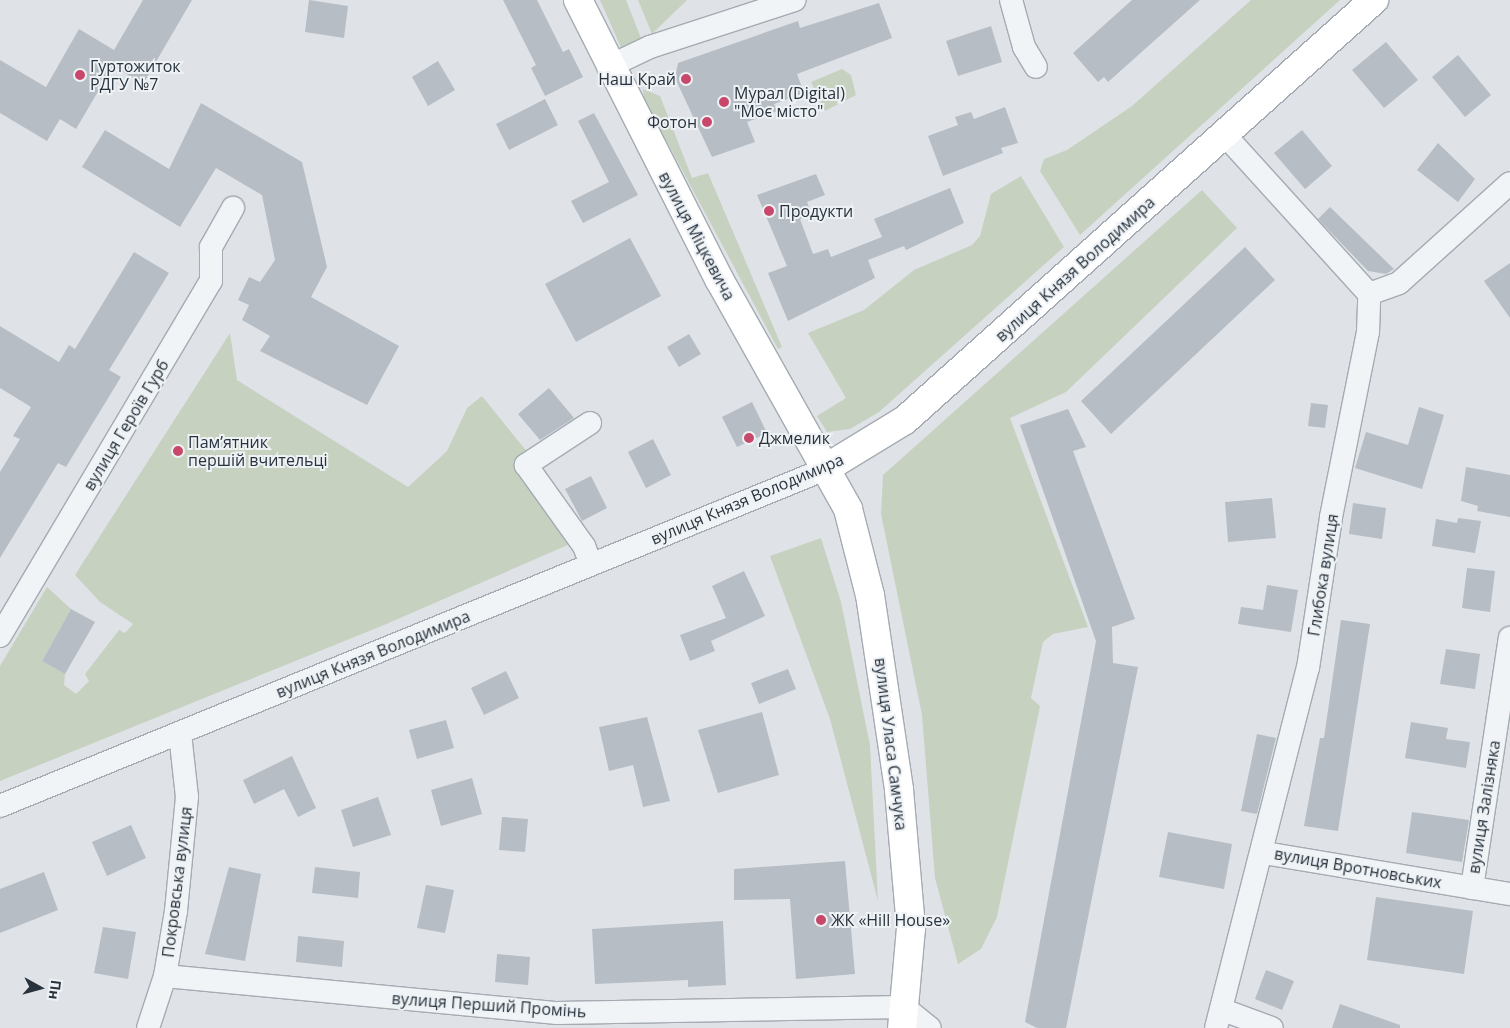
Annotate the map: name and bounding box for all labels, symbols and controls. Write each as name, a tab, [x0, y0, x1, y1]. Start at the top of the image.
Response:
place label: Гуртожиток РДГУ №7	[90, 56, 181, 94]
marker: Гуртожиток РДГУ №7	[74, 69, 86, 81]
place label: Наш Край	[598, 69, 676, 89]
marker: Наш Край	[680, 73, 692, 85]
place label: Мурал (Digital) "Моє місто"	[734, 83, 845, 121]
marker: Мурал (Digital) "Моє місто"	[718, 96, 730, 108]
place label: Фотон	[647, 112, 697, 132]
marker: Фотон	[701, 116, 713, 128]
street label: вулиця Міцкевича	[655, 168, 739, 304]
street label: вулиця Князя Володимира	[991, 192, 1159, 346]
place label: Продукти	[779, 201, 853, 221]
marker: Продукти	[763, 205, 775, 217]
street label: вулиця Героїв Гурб	[79, 356, 173, 494]
place label: Джмелик	[759, 428, 830, 448]
place label: Пам’ятник першій вчительці	[188, 432, 328, 470]
marker: Джмелик	[743, 432, 755, 444]
marker: Пам’ятник першій вчительці	[172, 445, 184, 457]
street label: вулиця Князя Володимира	[648, 450, 846, 548]
street label: Глибока вулиця	[1304, 513, 1342, 637]
street label: вулиця Князя Володимира	[273, 606, 473, 702]
street label: вулиця Уласа Самчука	[871, 657, 911, 831]
street label: вулиця Залізняка	[1464, 739, 1504, 875]
street label: Покровська вулиця	[158, 805, 196, 959]
street label: вулиця Вротновських	[1273, 844, 1443, 892]
place label: ЖК «Hill House»	[831, 910, 950, 930]
marker: ЖК «Hill House»	[815, 914, 827, 926]
north arrow	[15, 963, 65, 1013]
text: Пн	[45, 979, 66, 1001]
street label: вулиця Перший Промінь	[391, 989, 587, 1021]

